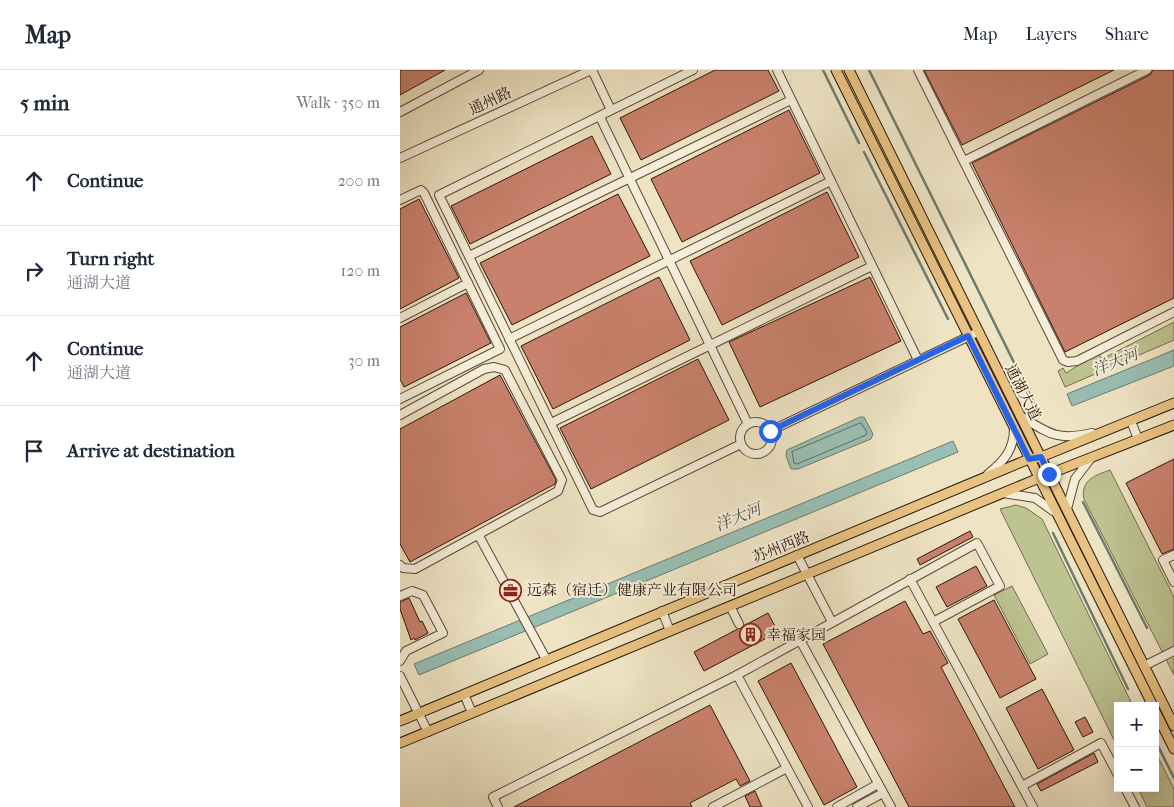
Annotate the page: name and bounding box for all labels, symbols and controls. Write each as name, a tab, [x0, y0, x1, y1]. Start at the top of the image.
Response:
text: Map	[25, 21, 71, 49]
text: Map	[963, 24, 997, 45]
text: Layers	[1025, 24, 1077, 45]
text: Share	[1105, 24, 1149, 45]
street label: 通州路	[466, 83, 514, 119]
text: 5 min	[20, 91, 69, 115]
text: Walk · 350 m	[296, 93, 380, 112]
icon: ahead	[20, 167, 48, 195]
text: Continue	[67, 170, 143, 192]
text: 200 m	[337, 171, 380, 190]
text: Turn right	[67, 248, 154, 270]
icon: right	[20, 257, 48, 285]
text: 120 m	[341, 261, 380, 280]
text: 通湖大道	[67, 273, 131, 292]
text: Continue	[67, 338, 143, 360]
water label: 洋大河	[1089, 343, 1144, 380]
icon: ahead	[20, 347, 48, 375]
text: 30 m	[348, 351, 380, 370]
street label: 通湖大道	[1001, 361, 1045, 423]
text: 通湖大道	[67, 363, 131, 382]
route start	[759, 420, 782, 443]
icon: arrive	[20, 437, 48, 465]
text: Arrive at destination	[67, 440, 235, 462]
route end	[1038, 463, 1061, 486]
water label: 洋大河	[712, 498, 767, 535]
street label: 苏州西路	[750, 527, 812, 567]
office icon: 远森（宿迁）健康产业有限公司	[499, 578, 523, 602]
place label: 远森（宿迁）健康产业有限公司	[527, 581, 737, 599]
building icon: 幸福家园	[738, 623, 762, 647]
place label: 幸福家园	[766, 626, 826, 644]
map controls	[1114, 702, 1159, 792]
button: +	[1114, 702, 1159, 747]
button: −	[1114, 747, 1159, 792]

